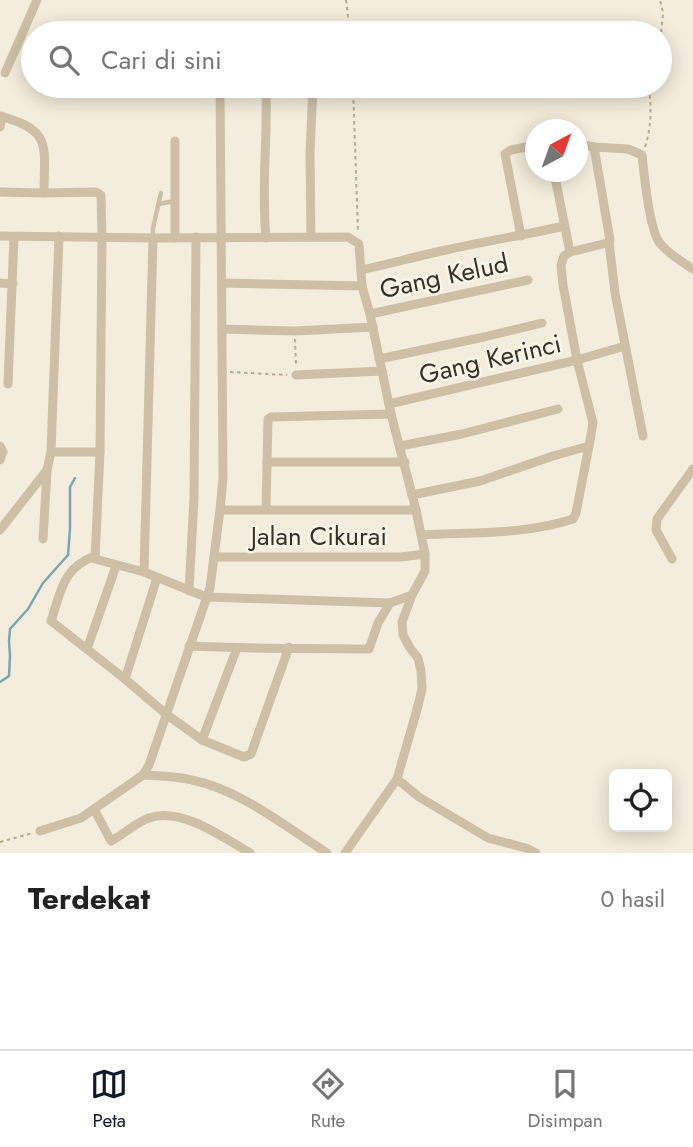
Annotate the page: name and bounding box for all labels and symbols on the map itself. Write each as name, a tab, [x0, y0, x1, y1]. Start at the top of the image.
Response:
north arrow	[525, 119, 588, 182]
street label: Gang Kelud	[376, 244, 512, 308]
street label: Gang Kerinci	[415, 324, 565, 394]
street label: Jalan Cikurai	[248, 517, 387, 555]

